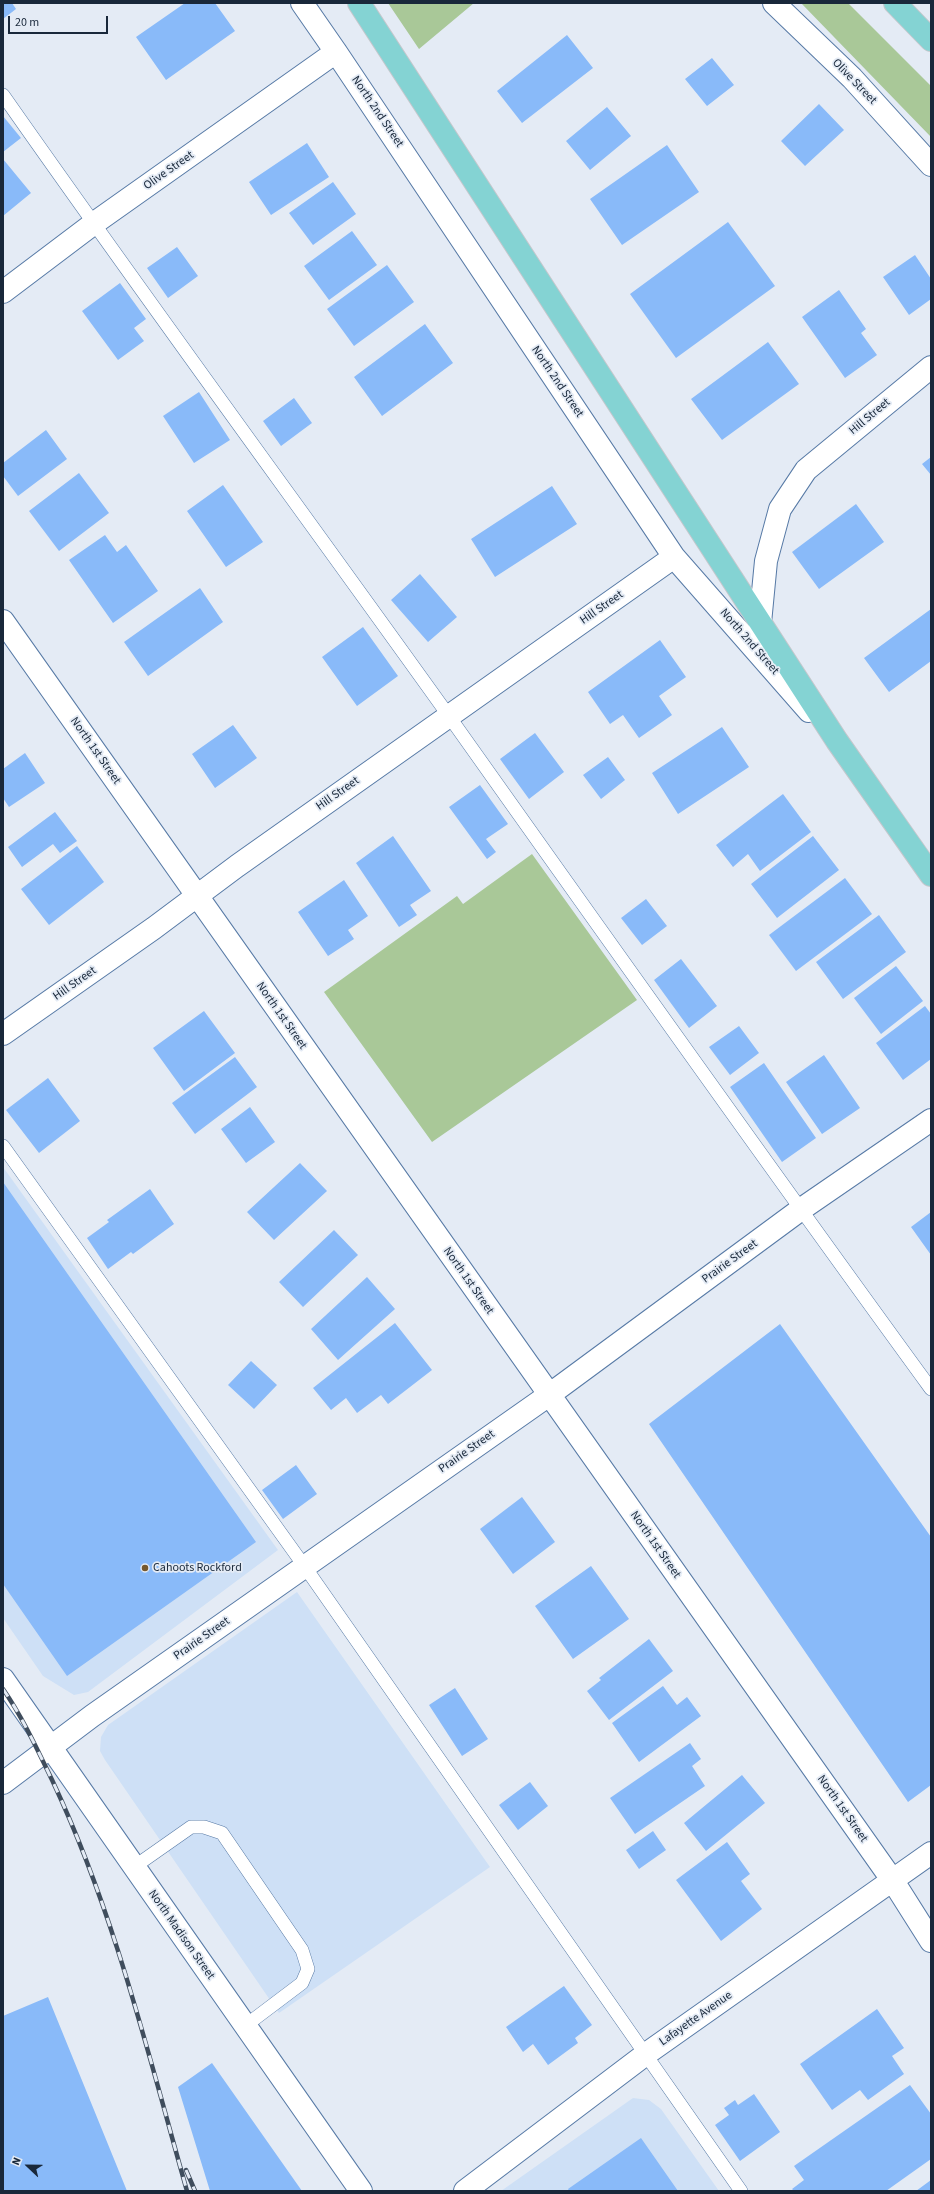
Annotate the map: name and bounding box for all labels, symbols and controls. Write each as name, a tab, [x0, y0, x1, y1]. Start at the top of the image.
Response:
scale bar	[10, 8, 110, 34]
text: 20 m	[15, 14, 39, 31]
street label: Olive Street	[829, 56, 879, 108]
street label: North 2nd Street	[348, 74, 406, 150]
street label: Olive Street	[141, 148, 197, 194]
street label: North 2nd Street	[528, 344, 586, 420]
street label: Hill Street	[846, 396, 894, 438]
street label: Hill Street	[578, 588, 626, 628]
street label: North 2nd Street	[716, 606, 782, 678]
street label: North 1st Street	[67, 715, 123, 787]
street label: Hill Street	[314, 774, 362, 814]
street label: Hill Street	[51, 964, 99, 1004]
street label: North 1st Street	[253, 980, 309, 1052]
street label: Prairie Street	[699, 1237, 761, 1287]
street label: North 1st Street	[440, 1245, 496, 1317]
street label: Prairie Street	[436, 1427, 498, 1477]
street label: North 1st Street	[627, 1509, 683, 1581]
place label: Cahoots Rockford	[153, 1561, 242, 1575]
marker: Cahoots Rockford	[140, 1563, 150, 1573]
street label: Prairie Street	[171, 1614, 233, 1664]
street label: North 1st Street	[814, 1773, 870, 1845]
street label: North Madison Street	[145, 1887, 217, 1983]
street label: Lafayette Avenue	[657, 1989, 735, 2049]
north arrow	[8, 2146, 48, 2186]
text: N	[8, 2155, 25, 2168]

